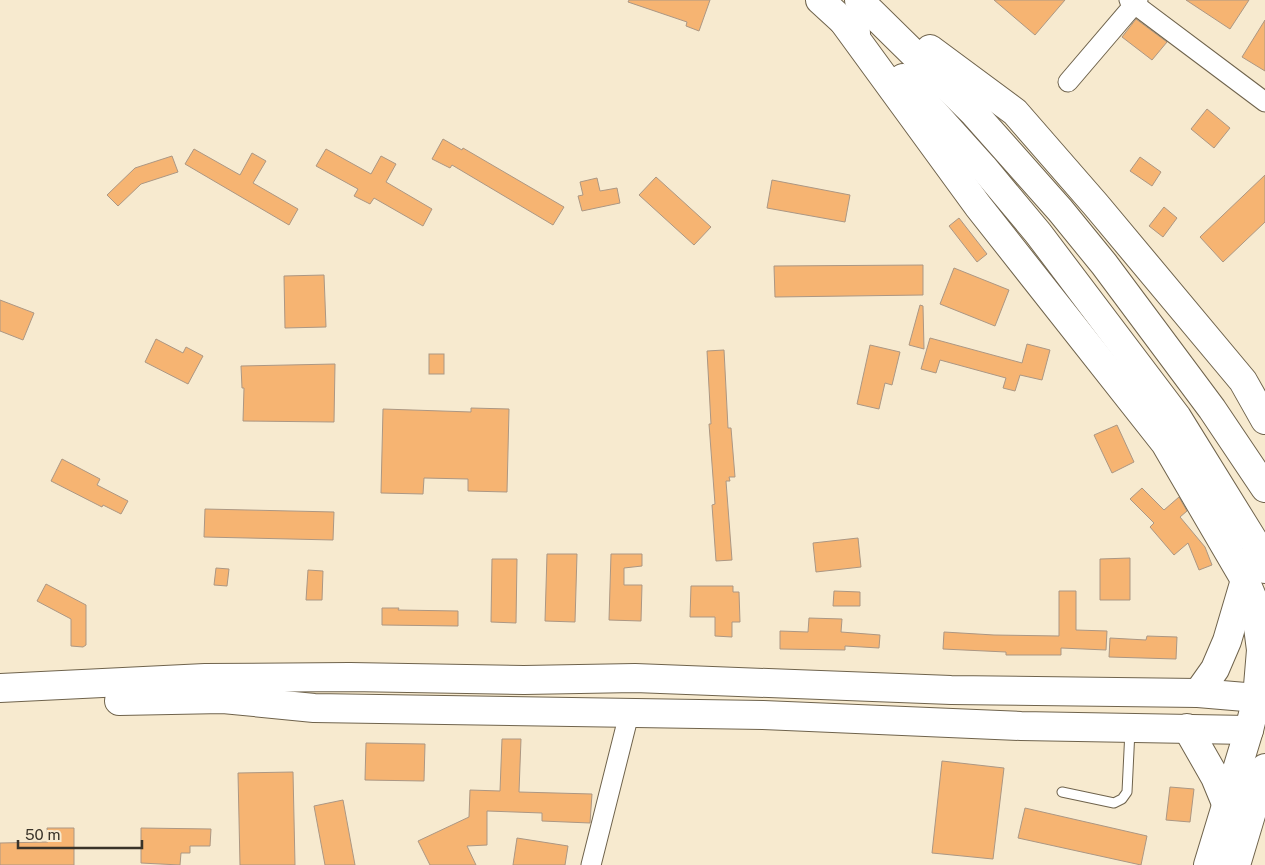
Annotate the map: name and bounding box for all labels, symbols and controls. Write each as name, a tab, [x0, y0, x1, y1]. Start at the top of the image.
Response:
scale bar	[18, 818, 141, 850]
text: 50 m	[25, 826, 60, 843]

